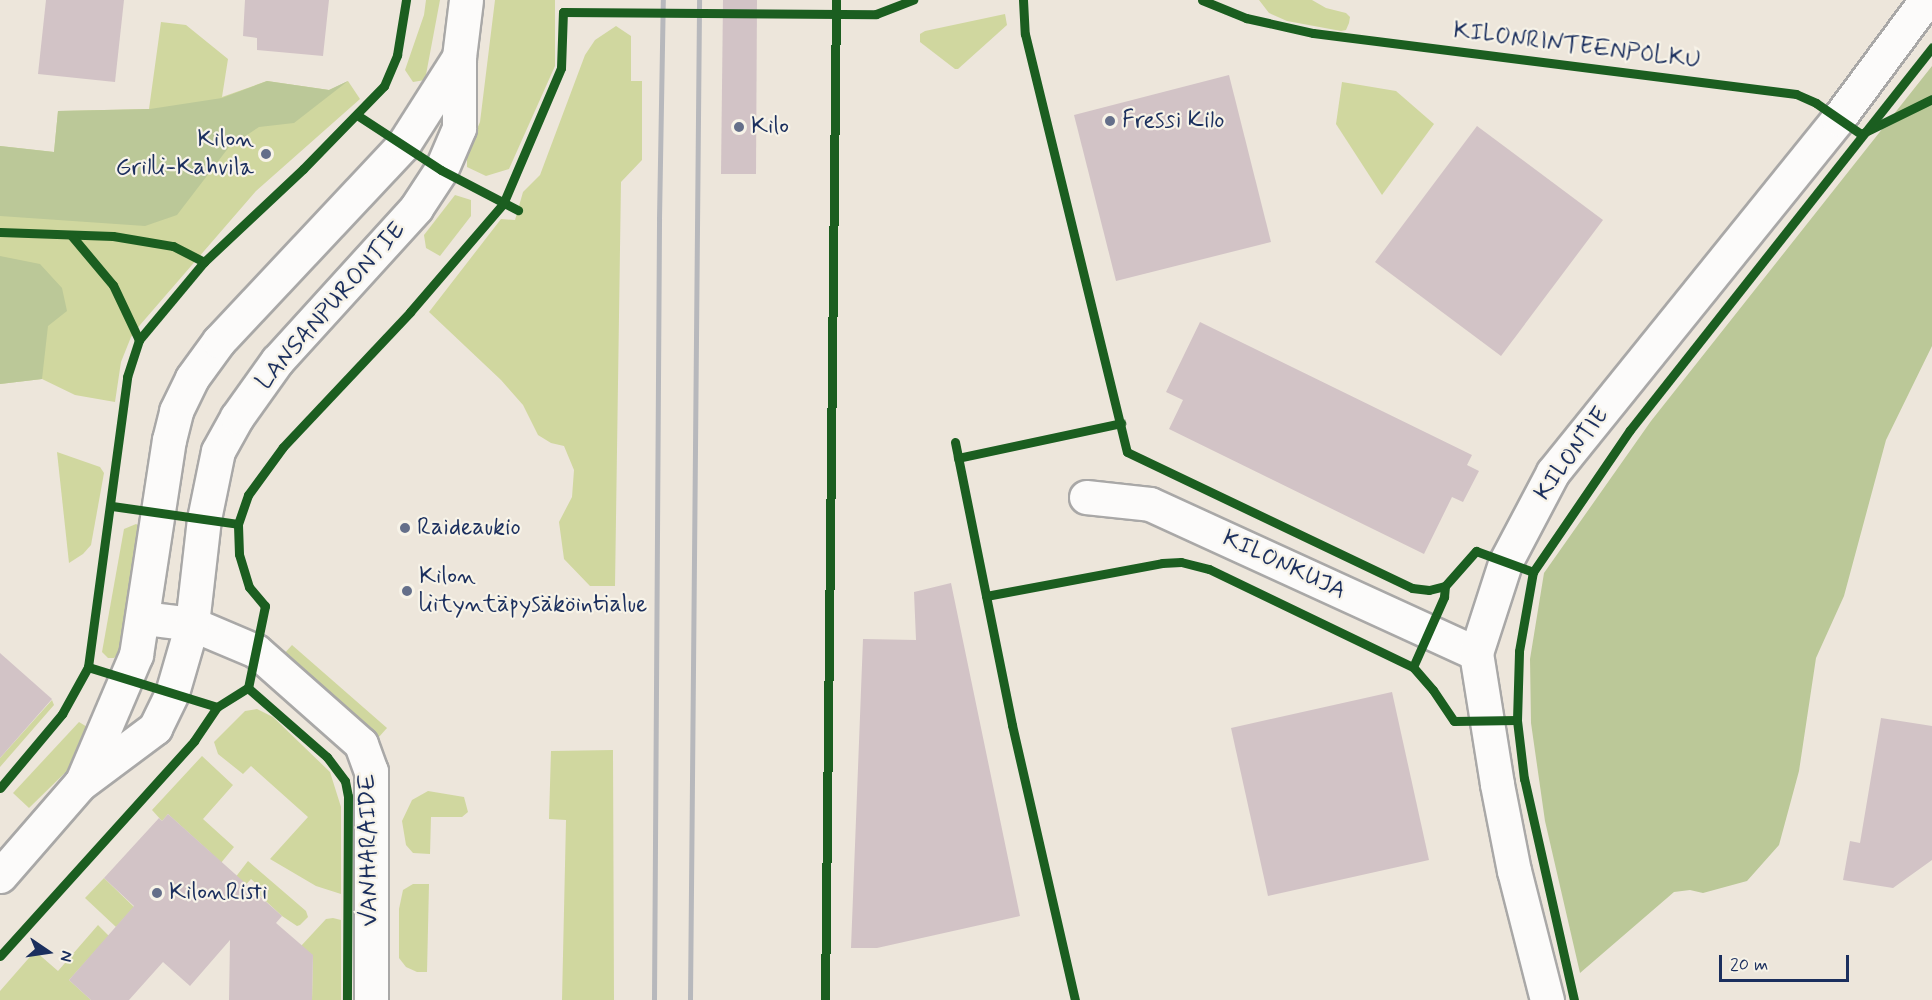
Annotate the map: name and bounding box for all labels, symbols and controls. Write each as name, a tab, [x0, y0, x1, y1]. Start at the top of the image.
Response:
street label: KILONRINTEENPOLKU	[1452, 17, 1702, 75]
place label: Fressi Kilo	[1122, 107, 1226, 135]
place label: Kilo	[751, 113, 789, 141]
marker: Fressi Kilo	[1103, 114, 1117, 128]
marker: Kilo	[732, 120, 746, 134]
place label: Kilon Grilli-Kahvila	[115, 126, 254, 182]
marker: Kilon Grilli-Kahvila	[259, 147, 273, 161]
street label: LANSANPURONTIE	[250, 216, 412, 396]
street label: KILONTIE	[1528, 402, 1616, 506]
place label: Raideaukio	[417, 514, 521, 542]
marker: Raideaukio	[398, 521, 412, 535]
street label: KILONKUJA	[1218, 524, 1350, 606]
place label: Kilon liityntäpysäköintialue	[419, 563, 647, 619]
marker: Kilon liityntäpysäköintialue	[400, 584, 414, 598]
street label: VANHARAIDE	[353, 773, 385, 927]
place label: KilonRisti	[169, 879, 267, 907]
marker: KilonRisti	[150, 886, 164, 900]
north arrow	[18, 922, 78, 982]
scale bar	[1722, 943, 1852, 981]
text: N	[55, 949, 77, 964]
text: 20 m	[1730, 953, 1768, 977]

